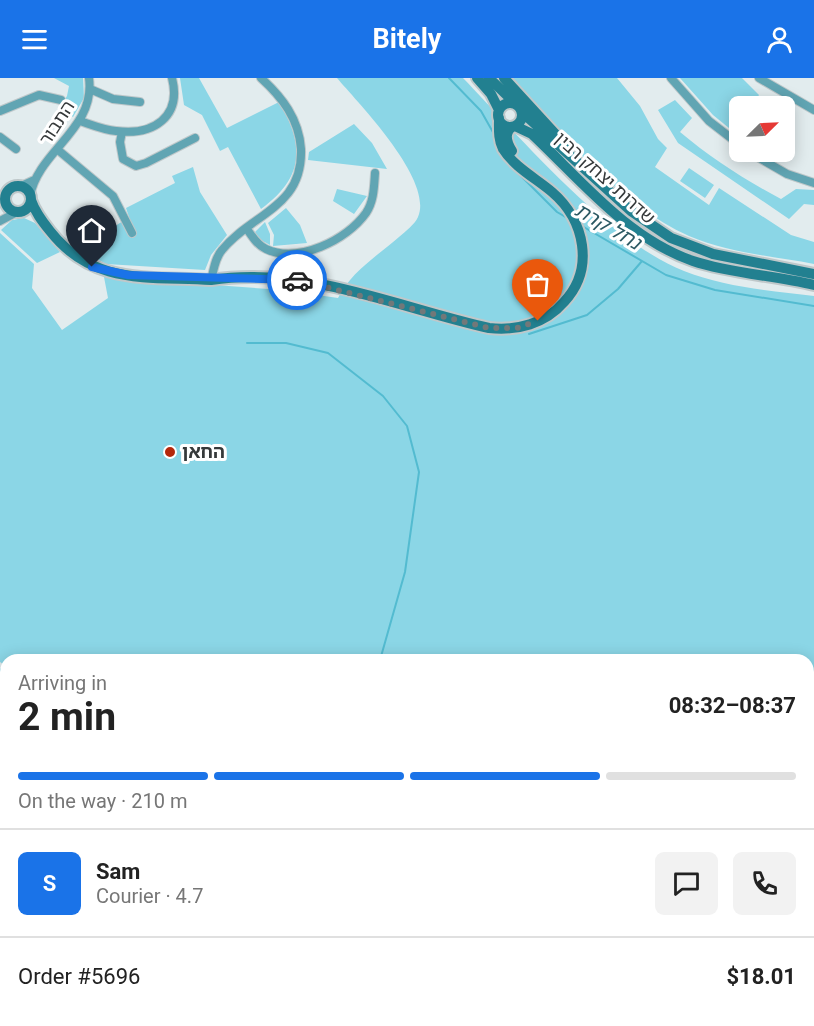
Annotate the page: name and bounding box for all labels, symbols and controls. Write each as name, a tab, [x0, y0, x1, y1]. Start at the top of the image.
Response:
icon: menu	[18, 23, 51, 56]
text: Bitely	[373, 23, 441, 55]
icon: person	[763, 23, 796, 56]
north arrow	[729, 96, 795, 162]
map controls	[729, 96, 795, 162]
street label: התבור	[35, 97, 79, 149]
street label: שדרות יצחק רבין	[551, 127, 660, 228]
water label: נחל קרת	[571, 197, 647, 255]
pin	[66, 205, 117, 267]
icon: home	[75, 214, 108, 247]
courier	[267, 250, 327, 310]
pin	[512, 259, 563, 321]
icon: car	[281, 264, 314, 297]
icon: bag	[521, 268, 554, 301]
place label: החאן	[182, 441, 225, 462]
marker: החאן	[163, 445, 177, 459]
text: Arriving in	[18, 671, 107, 695]
text: 08:32–08:37	[669, 693, 796, 718]
text: 2 min	[18, 694, 116, 740]
text: On the way · 210 m	[18, 789, 187, 813]
button: chat	[655, 852, 718, 915]
button: phone	[733, 852, 796, 915]
text: Sam	[96, 859, 140, 884]
text: S	[43, 871, 56, 896]
text: Courier · 4.7	[96, 884, 203, 908]
text: Order #5696	[18, 964, 140, 989]
text: $18.01	[727, 964, 796, 989]

